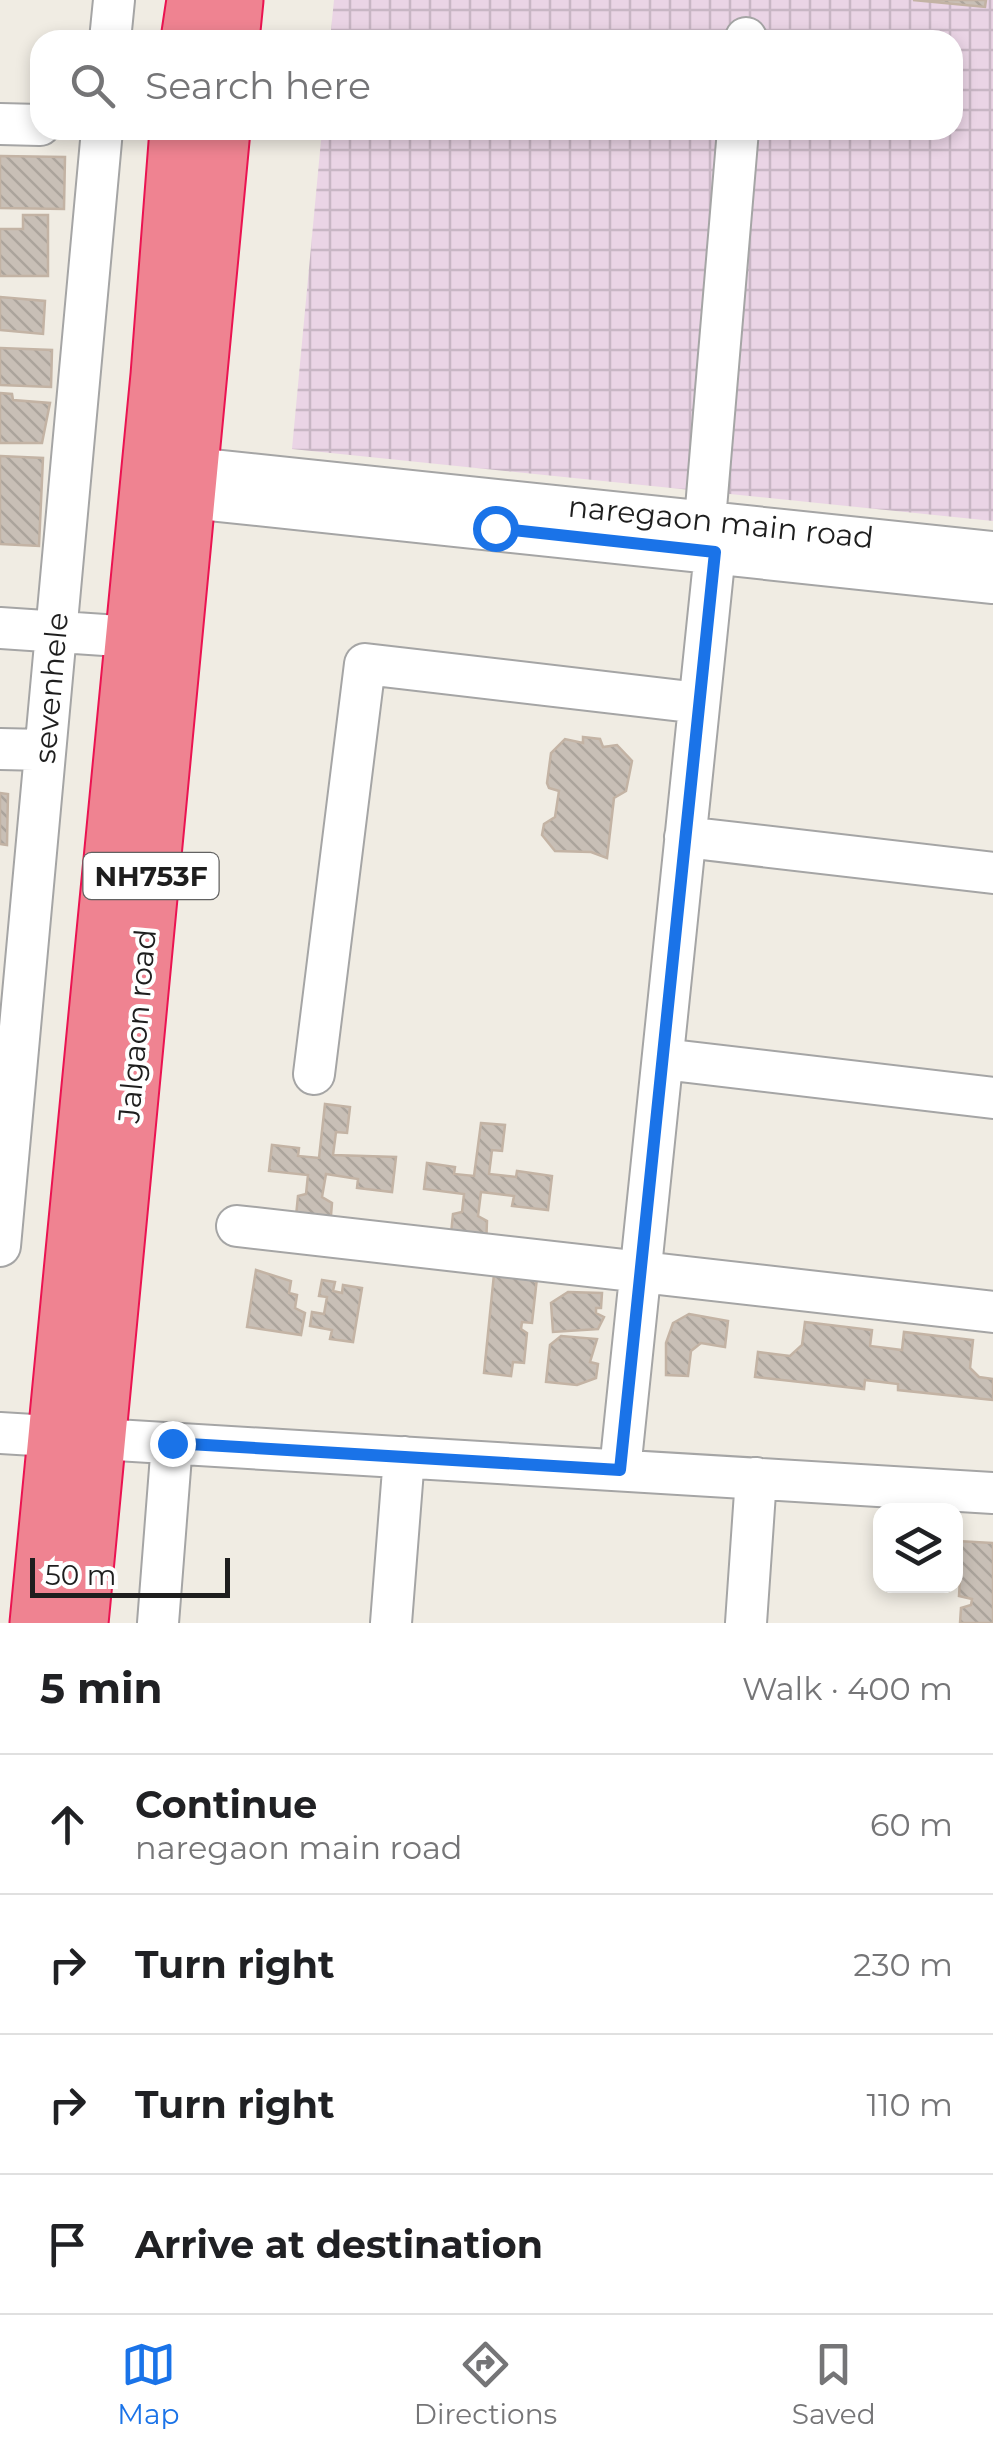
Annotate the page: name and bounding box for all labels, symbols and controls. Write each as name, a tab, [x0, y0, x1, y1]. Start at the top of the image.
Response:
search box	[30, 30, 963, 140]
icon: search	[65, 58, 120, 113]
text: Search here	[145, 62, 371, 109]
street label: naregaon main road	[566, 488, 876, 556]
route start	[473, 506, 519, 552]
street label: sevenhele	[26, 611, 76, 765]
road number: NH753F	[84, 853, 218, 899]
street label: Jalgaon road	[110, 928, 164, 1125]
route end	[150, 1421, 196, 1467]
map controls	[873, 1503, 963, 1593]
button: layers	[873, 1503, 963, 1593]
scale bar	[30, 1553, 230, 1598]
text: 50 m	[45, 1558, 116, 1592]
text: 5 min	[40, 1662, 163, 1714]
text: Walk · 400 m	[742, 1669, 953, 1708]
text: Continue	[135, 1781, 317, 1828]
icon: ahead	[40, 1797, 95, 1852]
text: 60 m	[870, 1805, 953, 1844]
text: naregaon main road	[135, 1828, 463, 1867]
icon: right	[40, 1937, 95, 1992]
text: Turn right	[135, 1941, 334, 1988]
text: 230 m	[853, 1945, 953, 1984]
icon: right	[40, 2077, 95, 2132]
text: Turn right	[135, 2081, 334, 2128]
text: 110 m	[866, 2085, 953, 2124]
icon: arrive	[40, 2217, 95, 2272]
text: Arrive at destination	[135, 2221, 543, 2268]
tab: Map	[117, 2337, 179, 2431]
tab: Directions	[414, 2337, 557, 2431]
tab: Saved	[792, 2337, 876, 2431]

